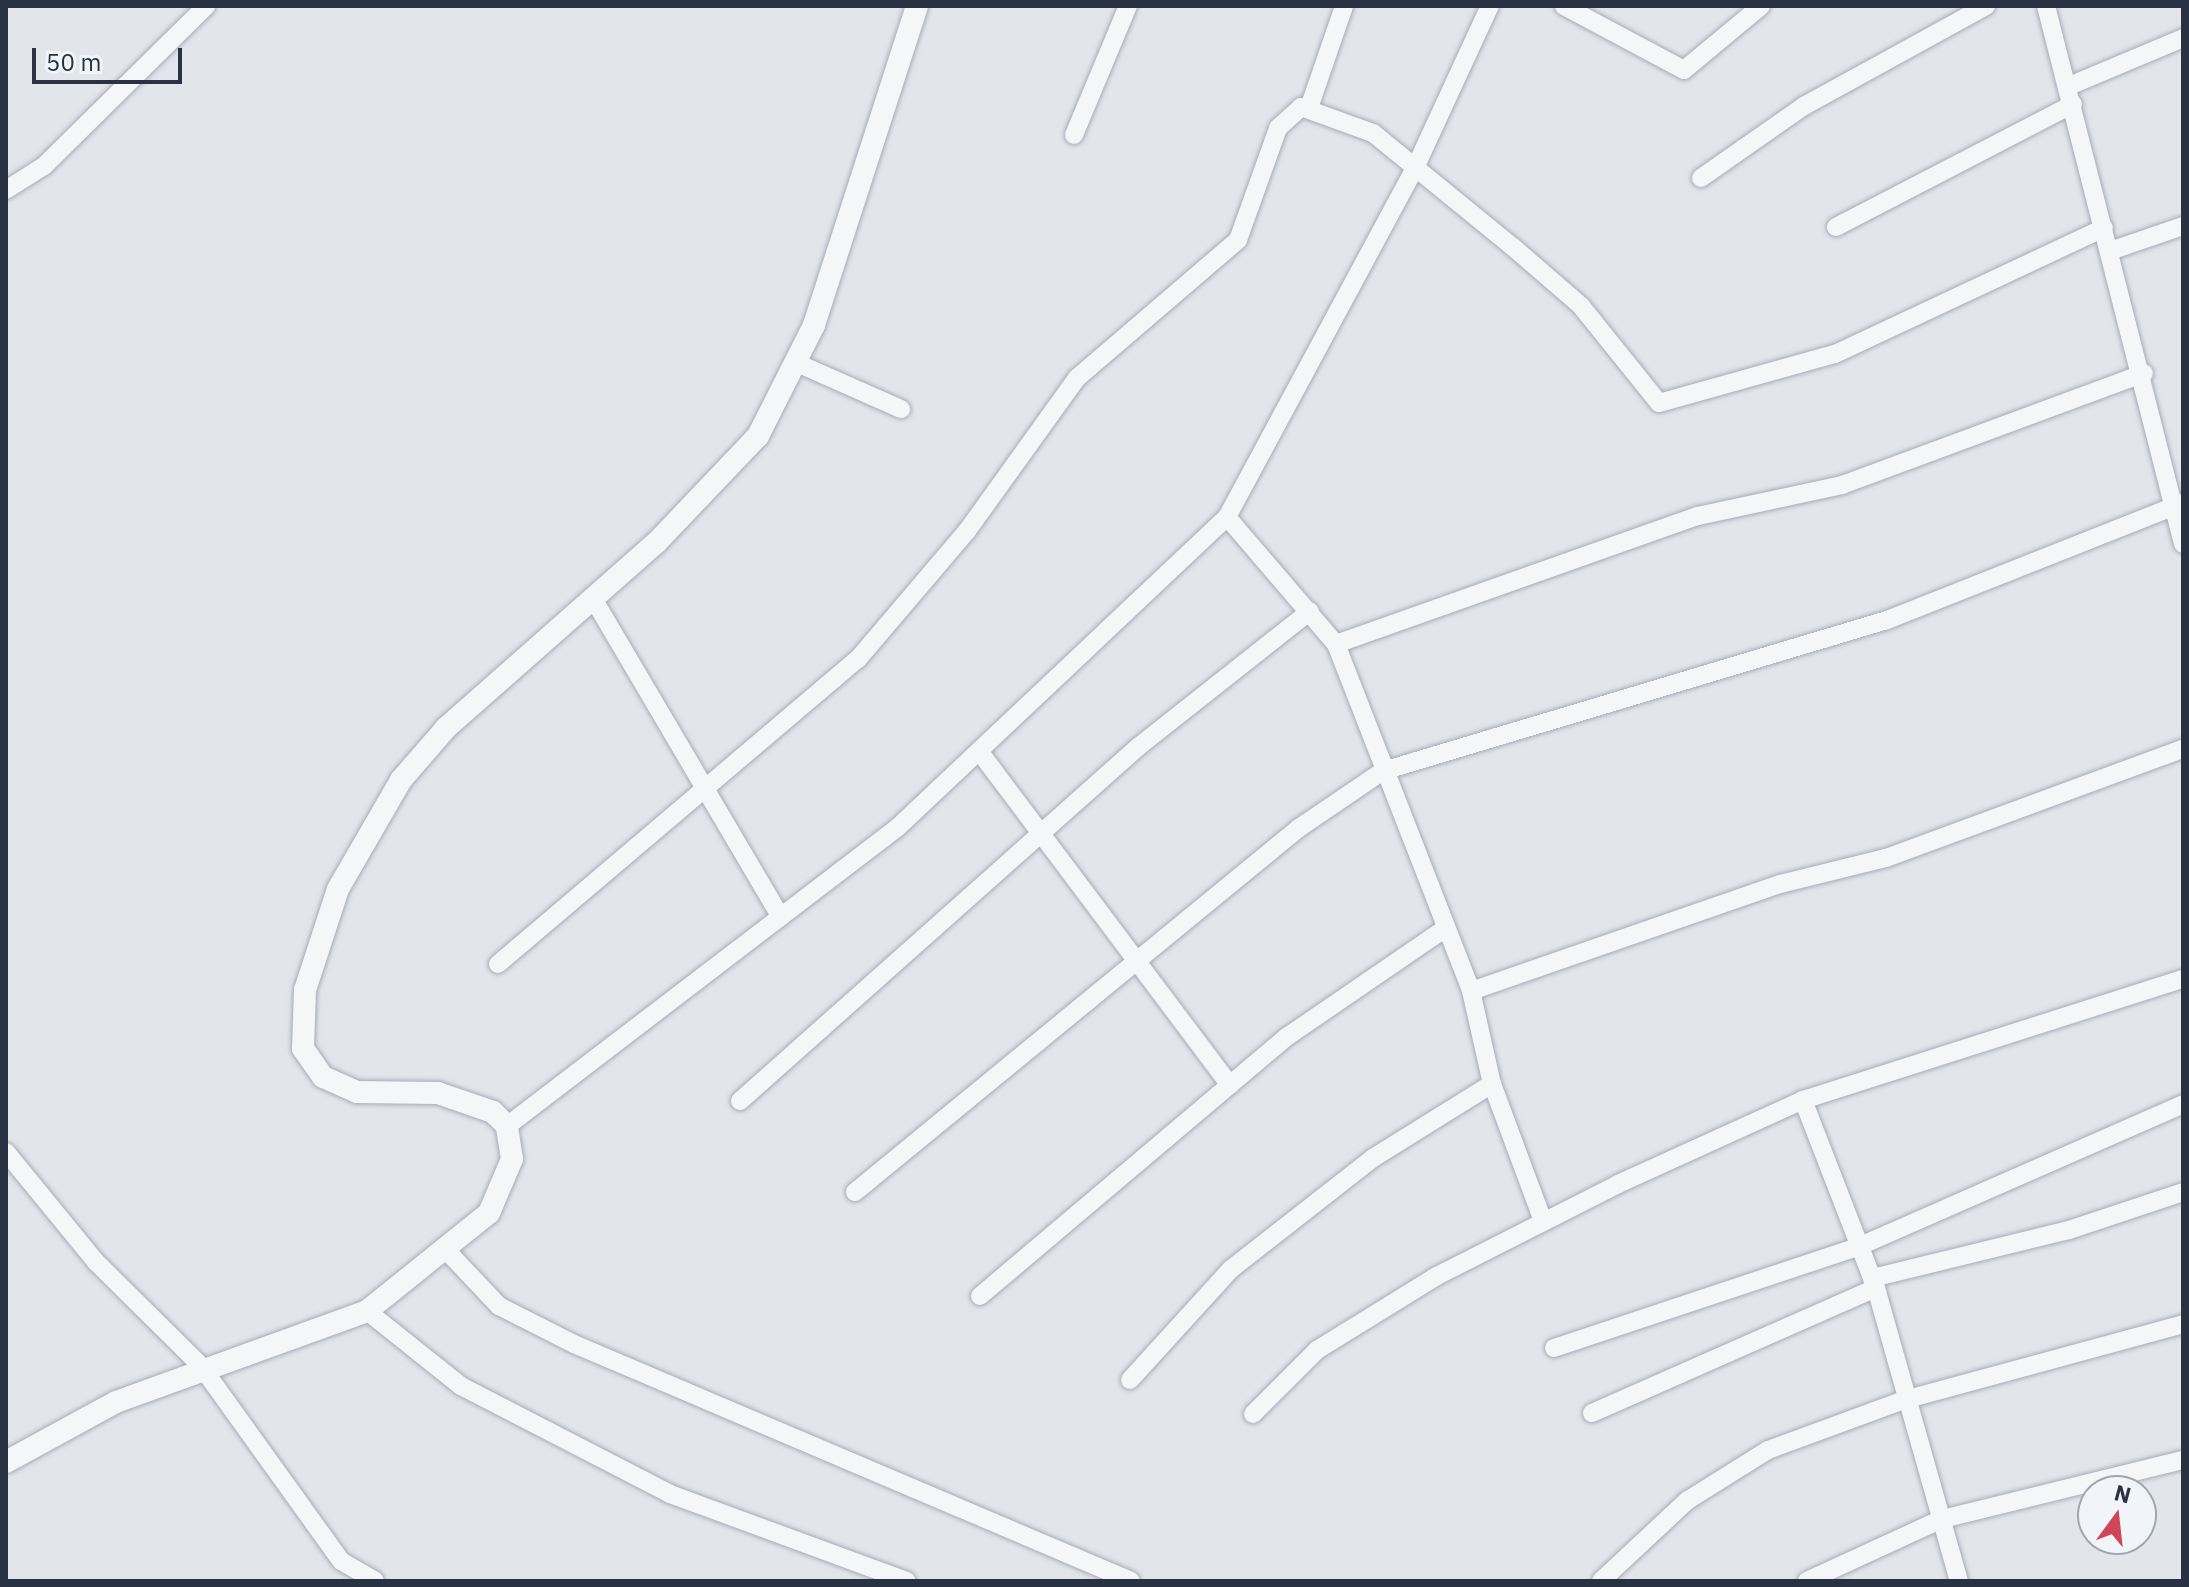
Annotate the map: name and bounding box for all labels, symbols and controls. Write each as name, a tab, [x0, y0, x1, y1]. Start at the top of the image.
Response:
scale bar	[36, 32, 186, 82]
text: 50 m	[46, 46, 101, 78]
north arrow	[2077, 1475, 2157, 1555]
text: N	[2111, 1477, 2134, 1509]

